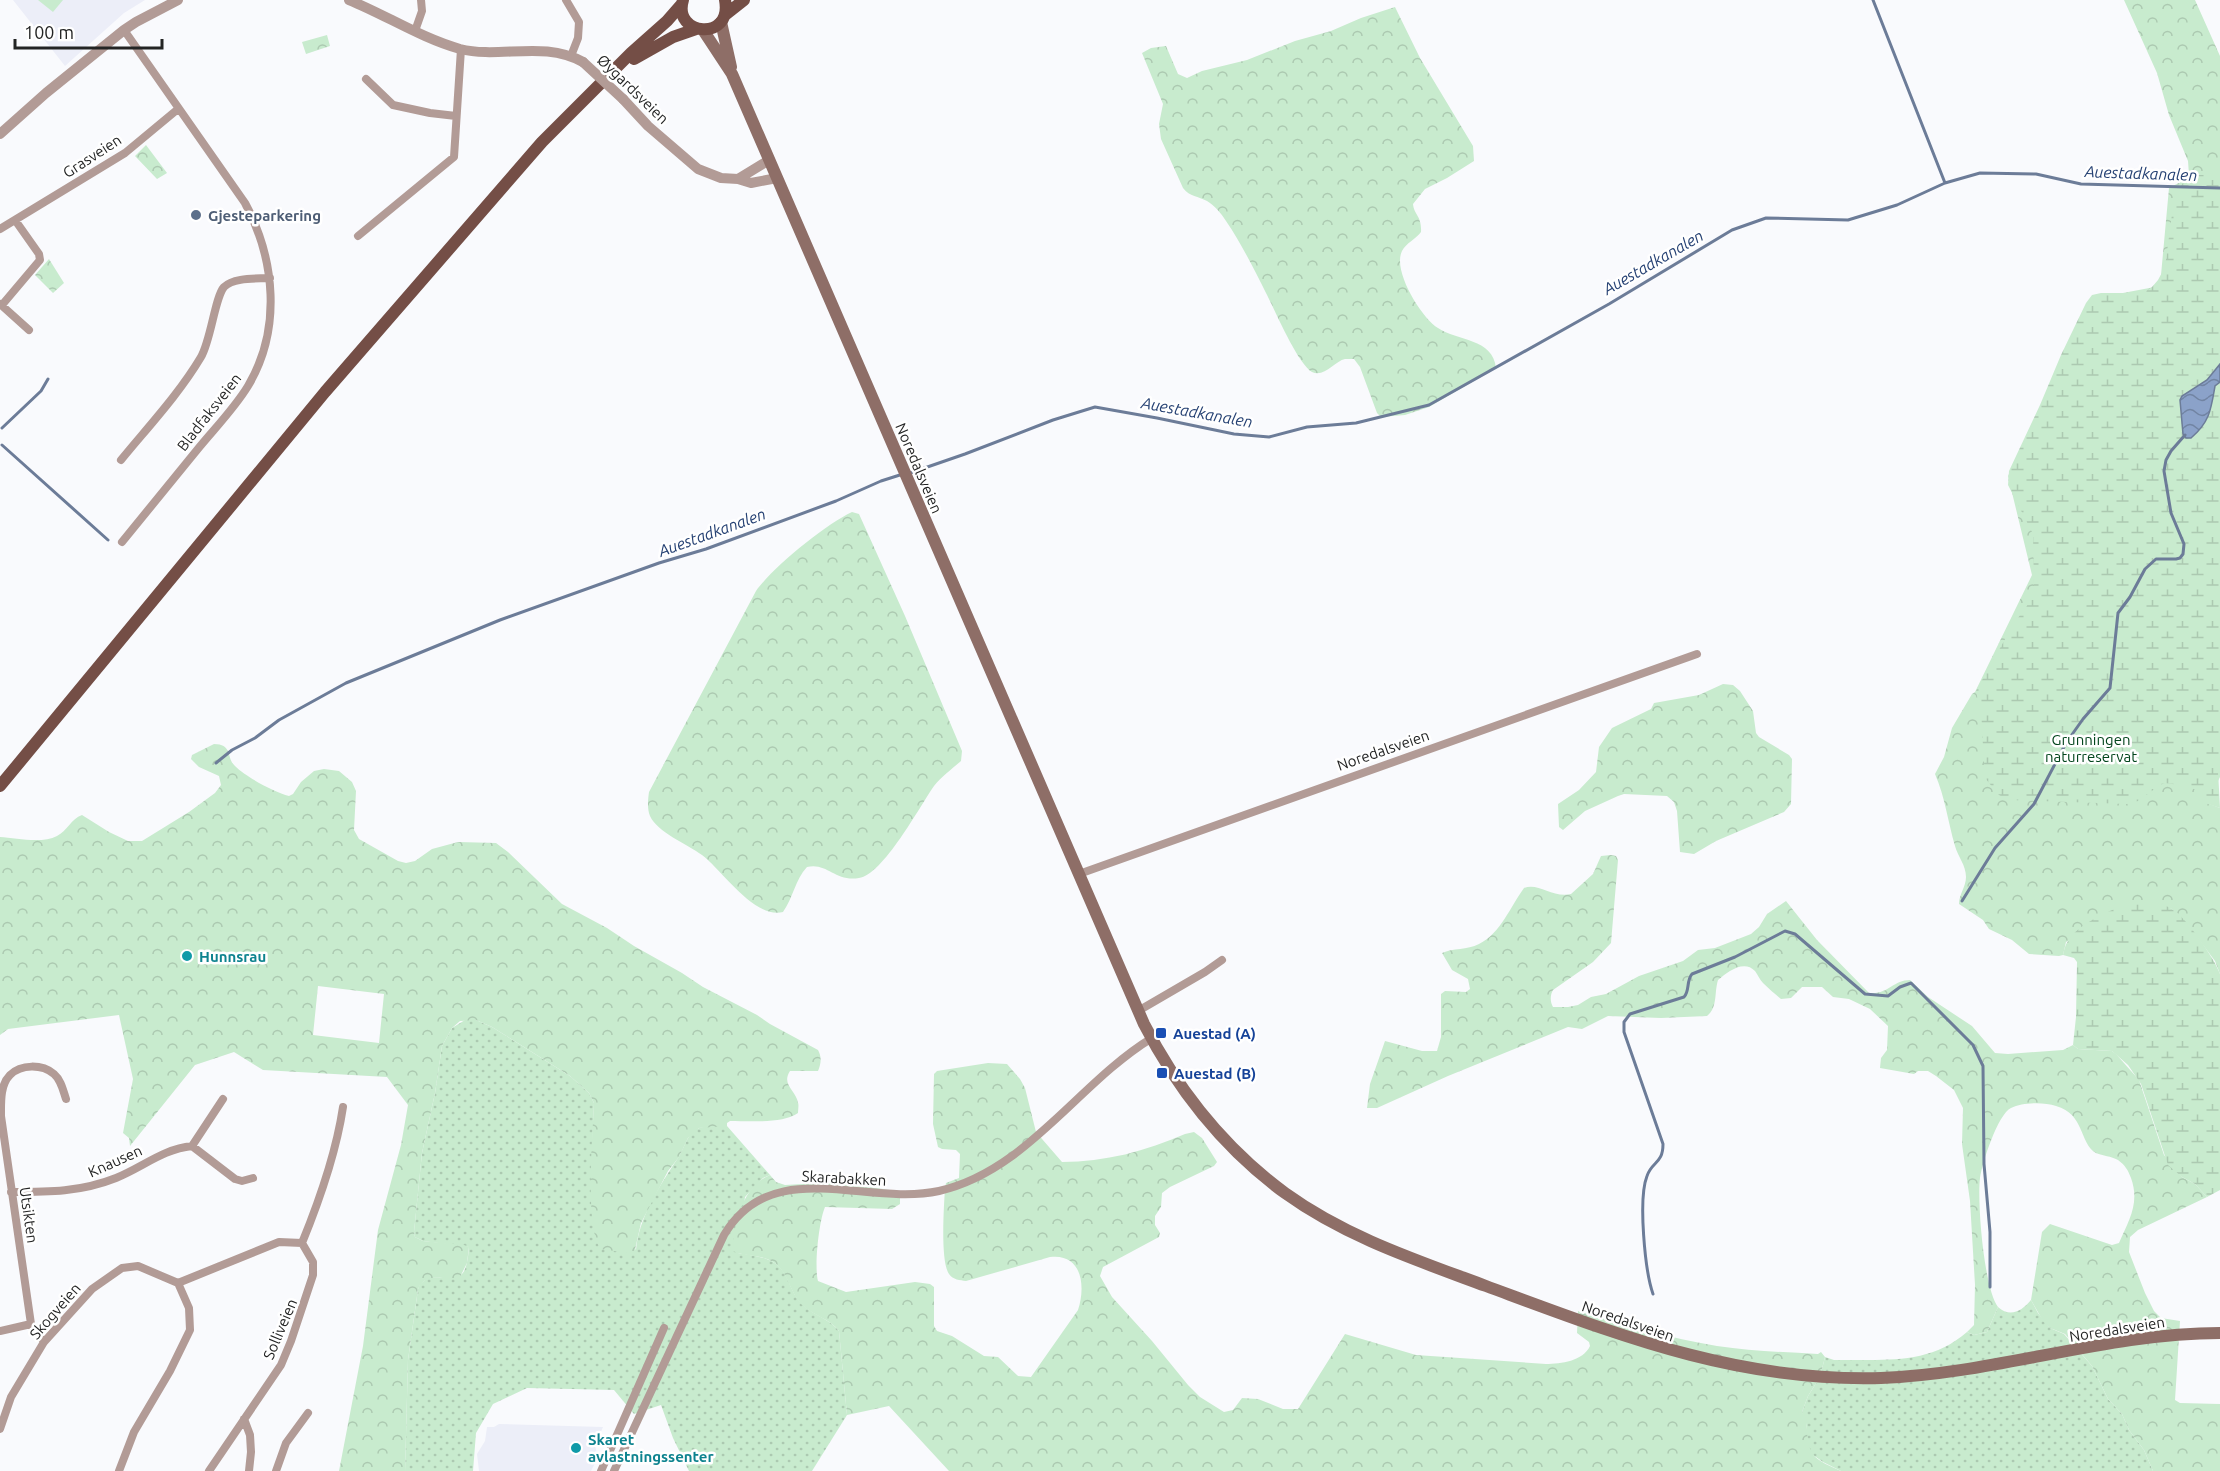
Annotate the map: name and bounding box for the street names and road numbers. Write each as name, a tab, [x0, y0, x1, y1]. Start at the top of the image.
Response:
street label: Øygardsveien	[594, 51, 672, 127]
street label: Grasveien	[60, 131, 124, 181]
street label: Bladfaksveien	[174, 370, 244, 454]
street label: Noredalsveien	[892, 420, 946, 516]
street label: Noredalsveien	[1335, 726, 1431, 774]
street label: Knausen	[85, 1142, 145, 1180]
street label: Skarabakken	[801, 1167, 887, 1189]
street label: Utsikten	[17, 1186, 41, 1244]
street label: Skogveien	[26, 1280, 84, 1342]
street label: Solliveien	[260, 1296, 300, 1362]
street label: Noredalsveien	[1580, 1297, 1676, 1345]
street label: Noredalsveien	[2068, 1313, 2166, 1345]

